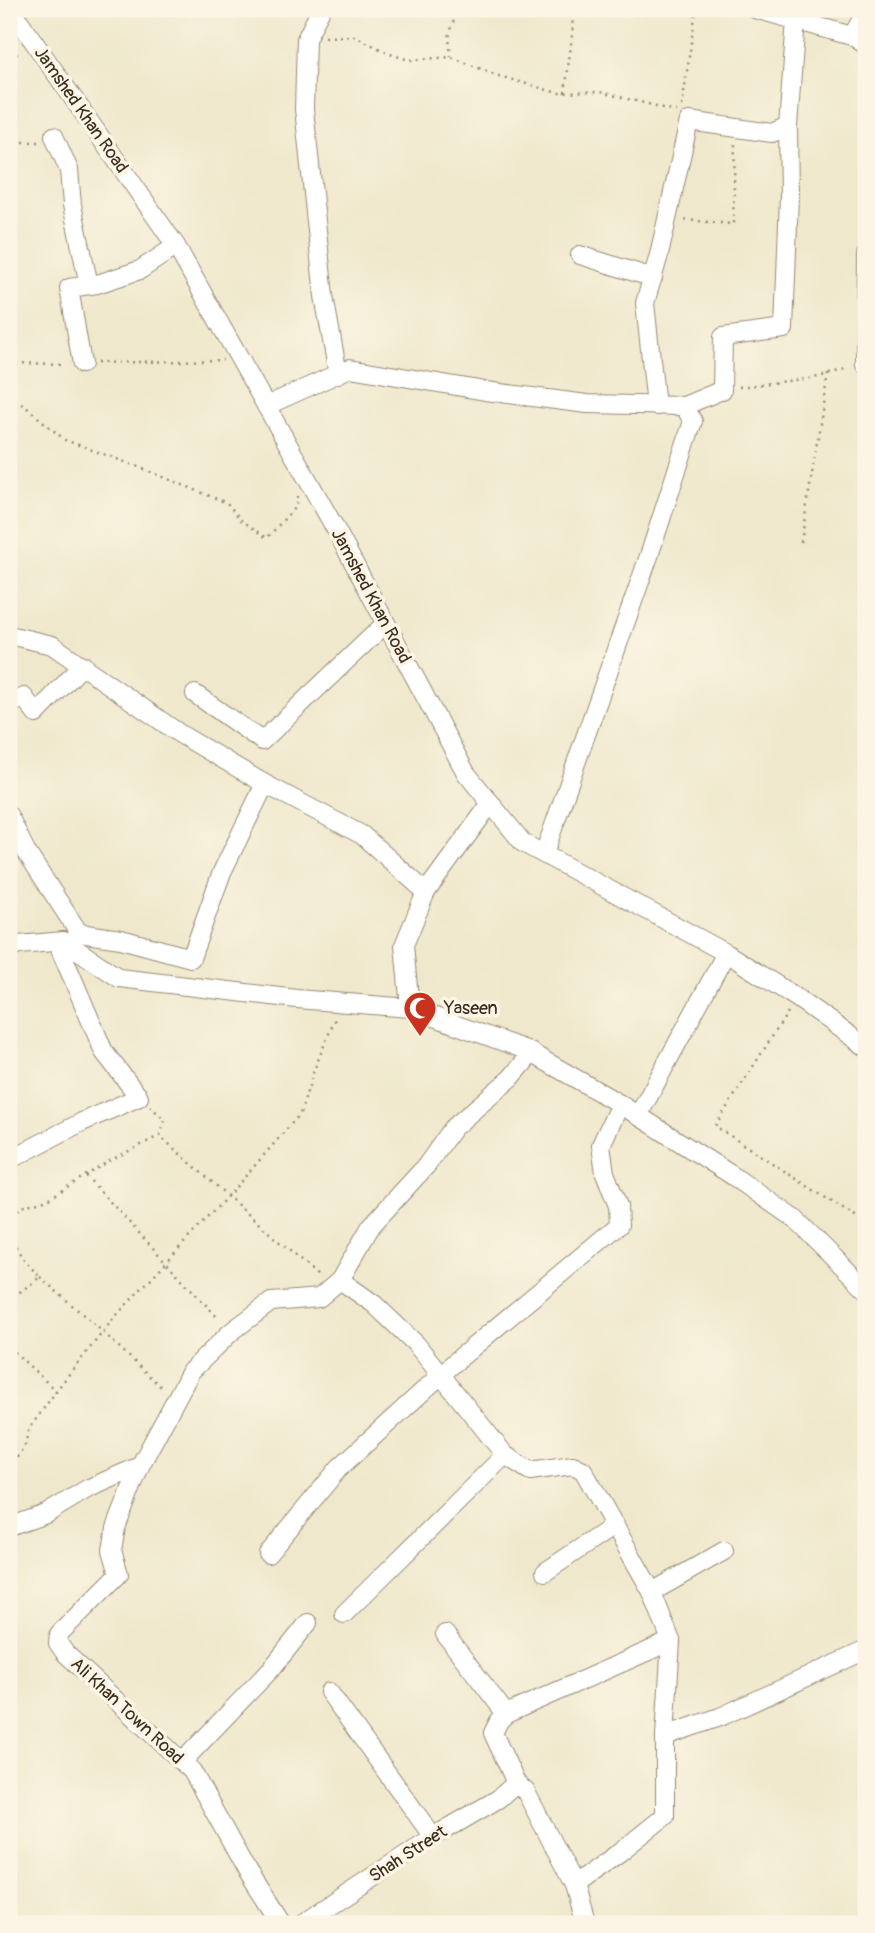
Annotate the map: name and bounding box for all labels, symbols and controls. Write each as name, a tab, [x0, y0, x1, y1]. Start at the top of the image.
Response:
street label: Jamshed Khan Road	[29, 42, 133, 178]
street label: Jamshed Khan Road	[326, 525, 416, 667]
mosque icon: Yaseen	[401, 989, 439, 1038]
place label: Yaseen	[443, 997, 498, 1020]
street label: Ali Khan Town Road	[66, 1653, 188, 1769]
street label: Shah Street	[365, 1820, 452, 1888]

